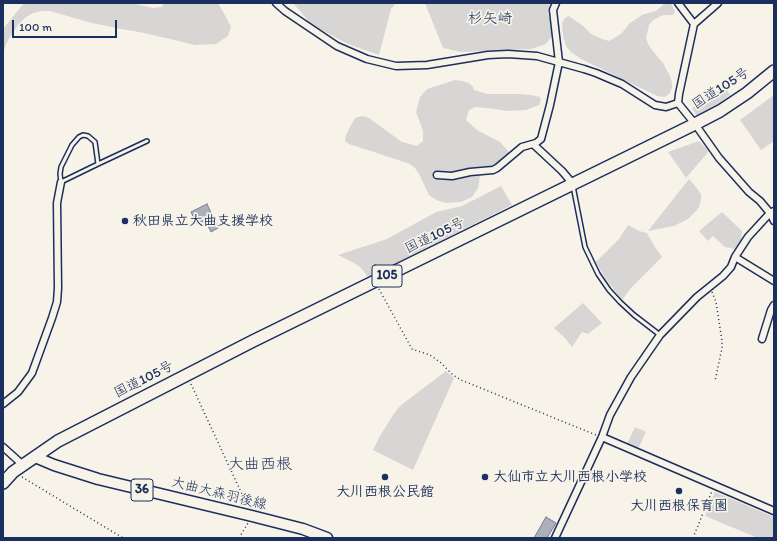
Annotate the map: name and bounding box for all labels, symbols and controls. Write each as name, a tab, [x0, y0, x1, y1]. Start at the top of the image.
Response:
district label: 杉矢崎	[468, 10, 512, 28]
scale bar	[14, 12, 119, 38]
text: 100 m	[19, 20, 52, 34]
street label: 国道105号	[689, 64, 753, 114]
place label: 秋田県立大曲支援学校	[133, 213, 273, 229]
street label: 国道105号	[402, 214, 468, 258]
marker: 秋田県立大曲支援学校	[120, 216, 130, 226]
road number: 105	[372, 265, 402, 287]
street label: 国道105号	[111, 358, 177, 402]
district label: 大曲西根	[228, 455, 292, 475]
place label: 大仙市立大川西根小学校	[493, 469, 647, 485]
marker: 大川西根公民館	[380, 472, 390, 482]
marker: 大仙市立大川西根小学校	[480, 472, 490, 482]
street label: 大曲大森羽後線	[169, 474, 269, 514]
road number: 36	[131, 479, 153, 501]
place label: 大川西根公民館	[336, 484, 434, 500]
marker: 大川西根保育園	[674, 486, 684, 496]
place label: 大川西根保育園	[630, 498, 728, 514]

